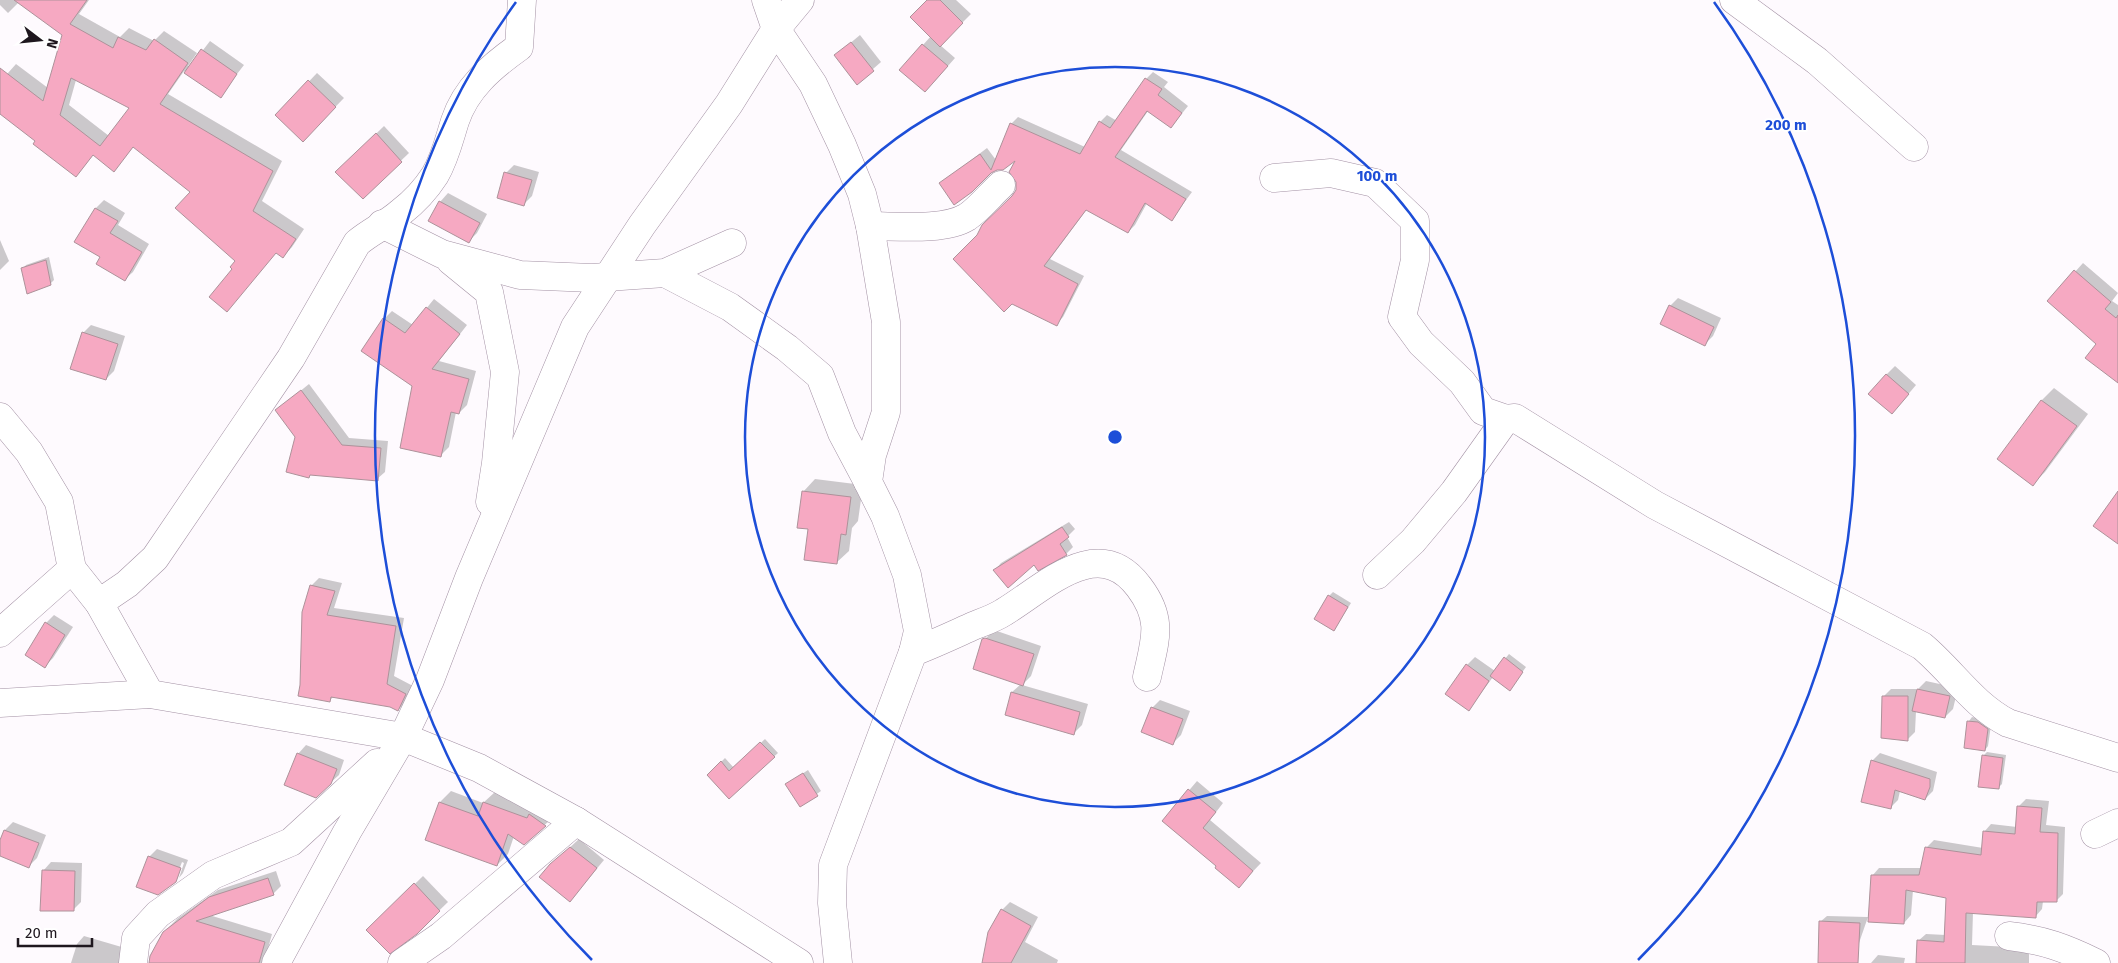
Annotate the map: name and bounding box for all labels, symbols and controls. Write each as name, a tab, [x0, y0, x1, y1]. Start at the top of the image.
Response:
north arrow	[15, 15, 65, 65]
text: N	[43, 37, 61, 50]
text: 200 m	[1765, 116, 1807, 134]
text: 100 m	[1357, 167, 1397, 185]
centre of rings	[1106, 428, 1124, 446]
scale bar	[18, 916, 91, 948]
text: 20 m	[25, 924, 58, 942]

